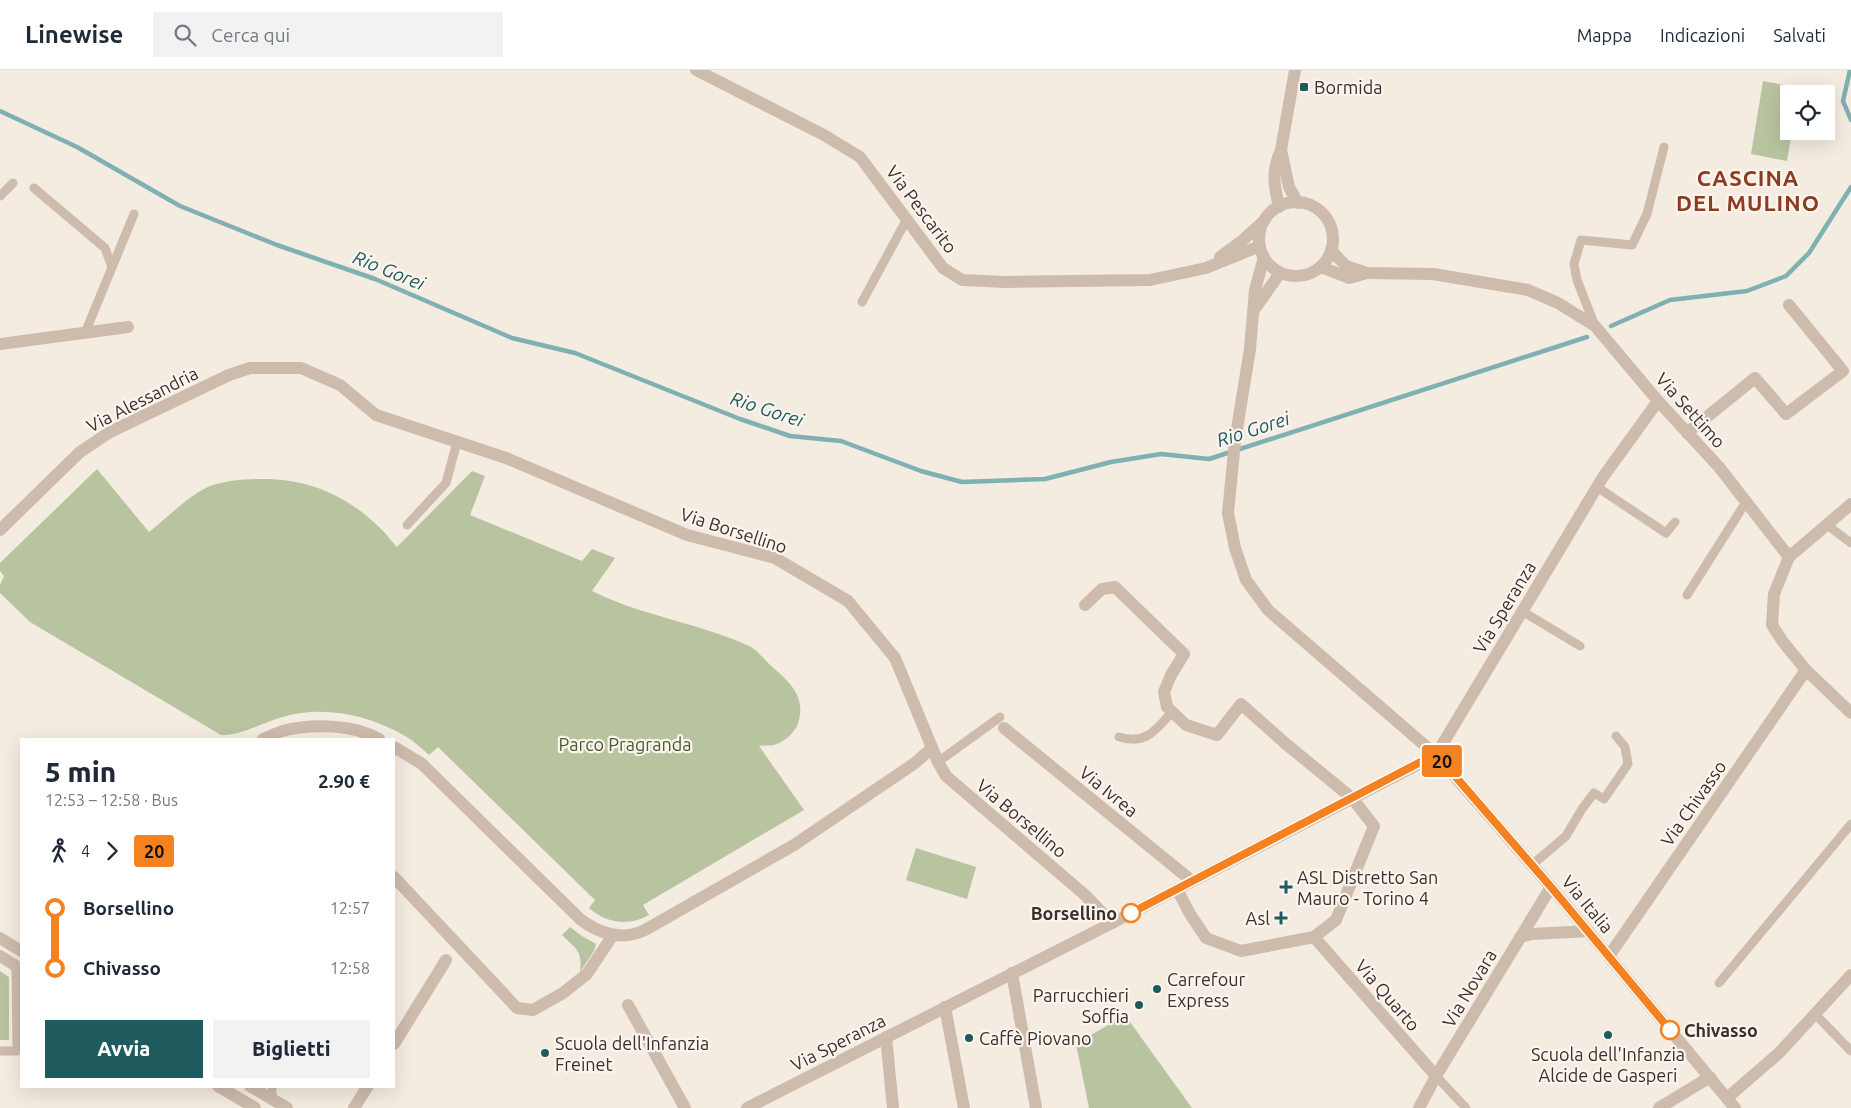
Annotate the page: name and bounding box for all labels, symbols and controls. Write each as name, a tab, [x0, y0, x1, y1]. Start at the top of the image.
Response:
search box	[153, 12, 503, 57]
text: Linewise	[25, 21, 123, 48]
icon: search	[171, 21, 199, 49]
text: Cerca qui	[211, 24, 290, 46]
text: Mappa	[1577, 25, 1632, 45]
text: Indicazioni	[1660, 25, 1745, 45]
text: Salvati	[1773, 25, 1826, 45]
place label: Bormida	[1314, 77, 1382, 97]
marker: Bormida	[1298, 81, 1310, 93]
map controls	[1780, 85, 1835, 140]
button: locate	[1780, 85, 1835, 140]
street label: Via Pescarito	[883, 161, 961, 257]
district label: CASCINA DEL MULINO	[1676, 165, 1820, 215]
water label: Rio Gorei	[350, 246, 429, 295]
street label: Via Alessandria	[83, 362, 201, 436]
street label: Via Settimo	[1652, 368, 1730, 452]
water label: Rio Gorei	[728, 387, 807, 431]
water label: Rio Gorei	[1214, 407, 1293, 451]
street label: Via Borsellino	[678, 503, 790, 557]
street label: Via Speranza	[1469, 557, 1539, 657]
park label: Parco Pragranda	[559, 734, 691, 754]
line badge: 20	[1420, 745, 1464, 777]
text: 20	[1432, 751, 1452, 771]
text: 5 min	[45, 756, 116, 787]
street label: Via Chivasso	[1656, 756, 1730, 850]
street label: Via Ivrea	[1076, 761, 1142, 821]
text: 2.90 €	[318, 770, 370, 792]
street label: Via Borsellino	[973, 775, 1071, 861]
text: 12:53 – 12:58 · Bus	[45, 791, 178, 809]
icon: walk	[45, 837, 73, 865]
icon: forward	[98, 837, 126, 865]
text: 20	[144, 841, 164, 861]
text: 4	[81, 842, 90, 860]
place label: ASL Distretto San Mauro - Torino 4	[1297, 867, 1438, 908]
street label: Via Italia	[1558, 871, 1618, 937]
marker: ASL Distretto San Mauro - Torino 4	[1279, 880, 1293, 894]
text: Borsellino	[83, 897, 174, 919]
text: 12:57	[330, 899, 370, 917]
place label: Borsellino	[1031, 903, 1117, 923]
marker: Borsellino	[1121, 903, 1141, 923]
place label: Asl	[1246, 908, 1270, 928]
marker: Asl	[1274, 911, 1288, 925]
street label: Via Novara	[1438, 945, 1500, 1031]
street label: Via Quarto	[1351, 955, 1424, 1035]
text: Chivasso	[83, 957, 161, 979]
text: 12:58	[330, 959, 370, 977]
place label: Carrefour Express	[1167, 969, 1246, 1010]
marker: Carrefour Express	[1151, 983, 1163, 995]
place label: Parrucchieri Soffia	[1033, 985, 1129, 1026]
marker: Parrucchieri Soffia	[1133, 999, 1145, 1011]
street label: Via Speranza	[787, 1010, 889, 1074]
button: Avvia	[45, 1020, 203, 1078]
button: Biglietti	[213, 1020, 370, 1078]
marker: Chivasso	[1660, 1020, 1680, 1040]
place label: Chivasso	[1684, 1020, 1758, 1040]
place label: Caffè Piovano	[979, 1028, 1092, 1048]
marker: Scuola dell'Infanzia Alcide de Gasperi	[1602, 1029, 1614, 1041]
marker: Caffè Piovano	[963, 1032, 975, 1044]
place label: Scuola dell'Infanzia Freinet	[555, 1033, 709, 1074]
place label: Scuola dell'Infanzia Alcide de Gasperi	[1531, 1044, 1685, 1085]
marker: Scuola dell'Infanzia Freinet	[539, 1047, 551, 1059]

